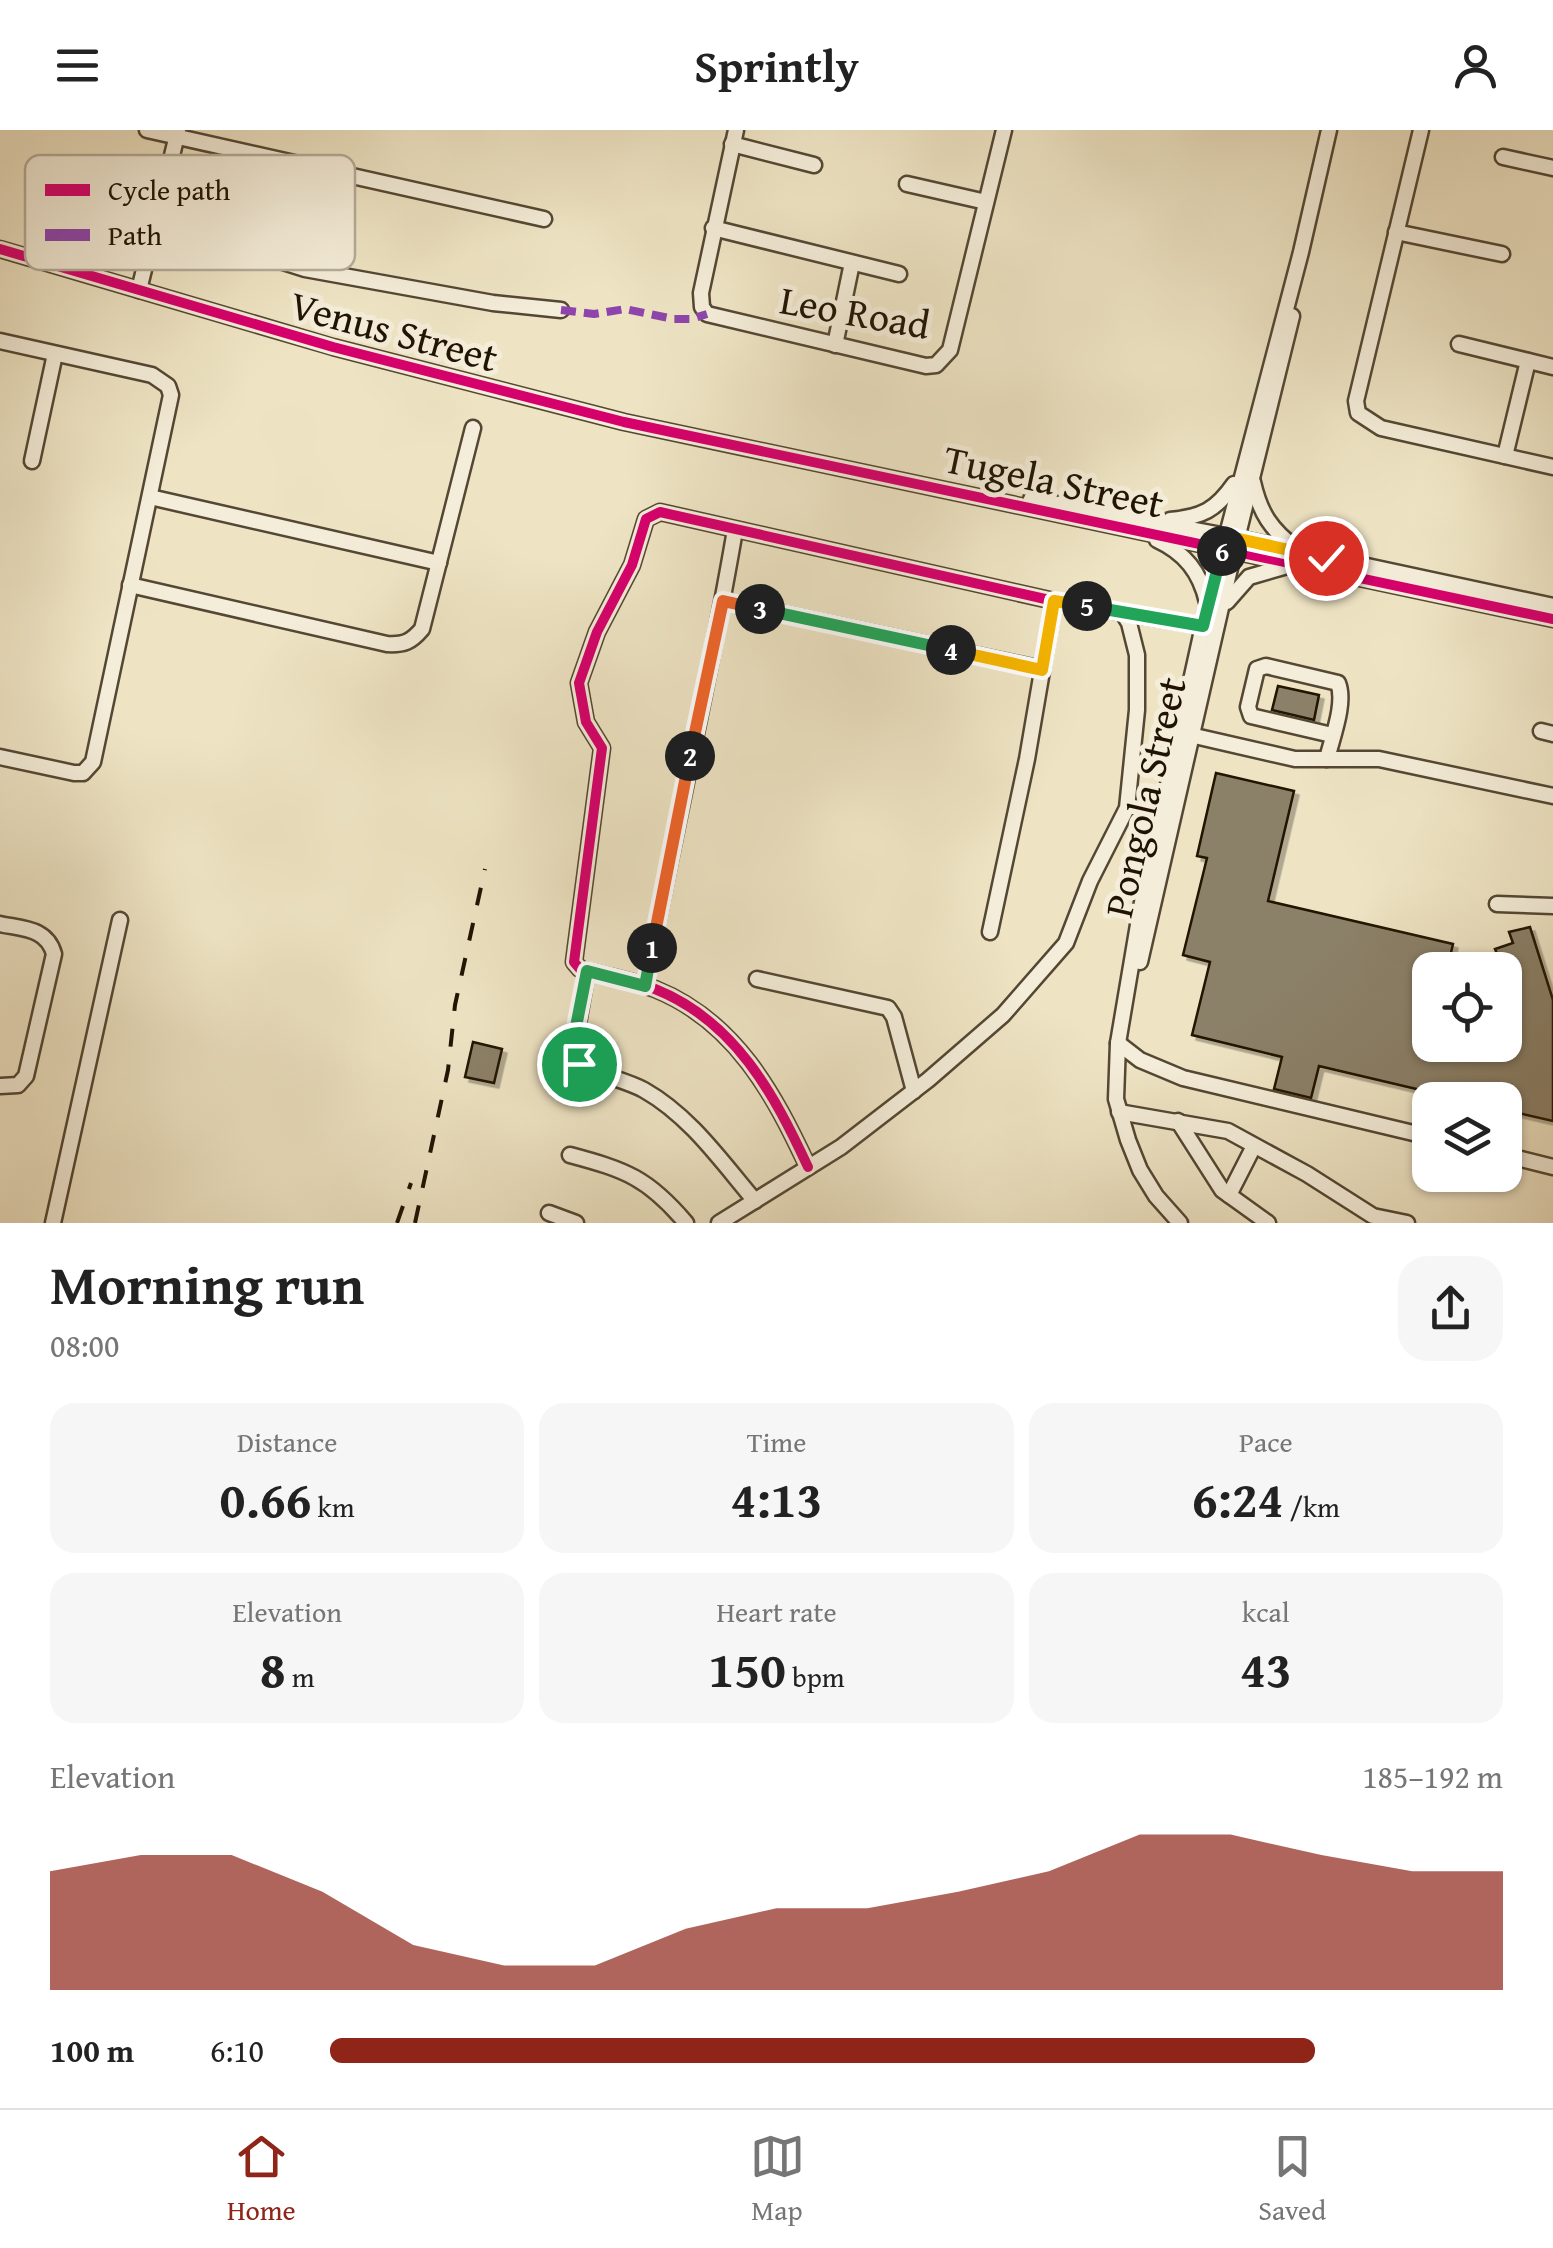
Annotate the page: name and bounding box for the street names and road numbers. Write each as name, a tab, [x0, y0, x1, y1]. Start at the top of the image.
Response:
street label: Leo Road	[776, 269, 935, 354]
street label: Venus Street	[284, 275, 504, 387]
street label: Tugela Street	[939, 428, 1169, 533]
street label: Pongola Street	[1088, 671, 1201, 923]

